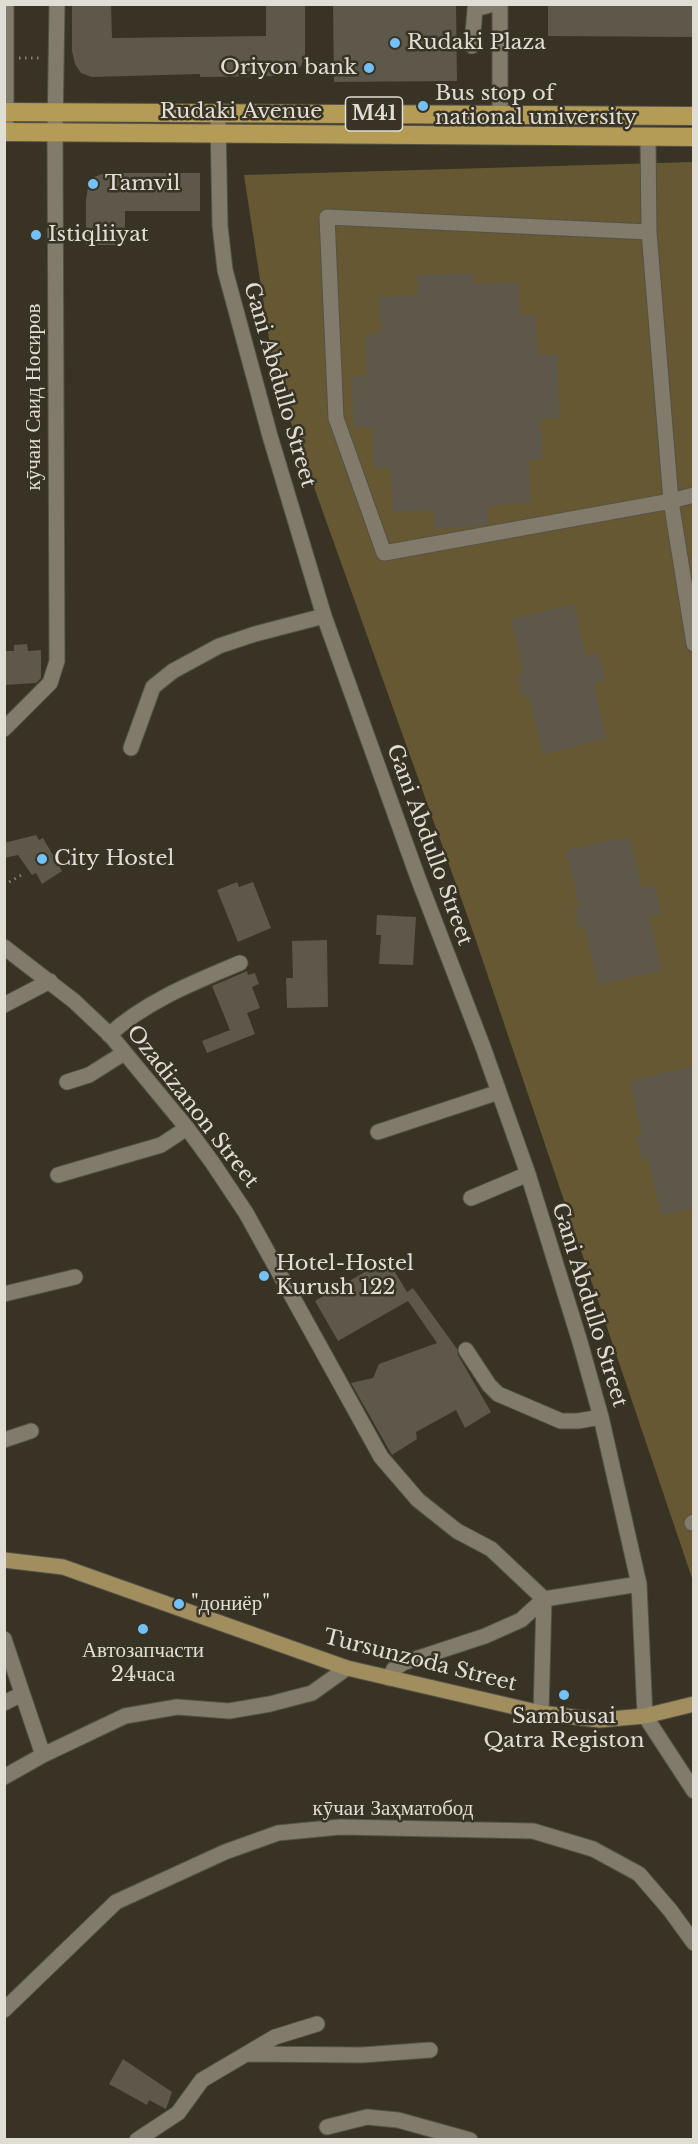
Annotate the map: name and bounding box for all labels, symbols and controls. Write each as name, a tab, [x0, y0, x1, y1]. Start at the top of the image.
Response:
place label: Rudaki Plaza	[407, 30, 546, 56]
marker: Rudaki Plaza	[388, 36, 402, 50]
place label: Oriyon bank	[220, 55, 357, 81]
marker: Oriyon bank	[362, 61, 376, 75]
place label: Bus stop of national university	[435, 81, 637, 131]
road number: M41	[346, 97, 403, 131]
street label: Rudaki Avenue	[160, 99, 322, 125]
marker: Bus stop of national university	[416, 99, 430, 113]
place label: Tamvil	[105, 171, 180, 197]
marker: Tamvil	[86, 177, 100, 191]
place label: Istiqliiyat	[48, 222, 149, 248]
marker: Istiqliiyat	[29, 228, 43, 242]
street label: Gani Abdullo Street	[238, 279, 320, 491]
street label: кӯчаи Саид Носиров	[21, 304, 47, 490]
street label: Gani Abdullo Street	[381, 741, 477, 949]
place label: City Hostel	[54, 846, 174, 872]
marker: City Hostel	[35, 852, 49, 866]
street label: Ozadizanon Street	[121, 1021, 263, 1193]
street label: Gani Abdullo Street	[546, 1200, 632, 1410]
place label: Hotel-Hostel Kurush 122	[276, 1251, 414, 1301]
marker: Hotel-Hostel Kurush 122	[257, 1269, 271, 1283]
place label: "дониёр"	[191, 1591, 270, 1617]
marker: "дониёр"	[172, 1597, 186, 1611]
marker: Автозапчасти 24часа	[136, 1622, 150, 1636]
street label: Tursunzoda Street	[321, 1625, 519, 1697]
place label: Автозапчасти 24часа	[82, 1638, 204, 1688]
marker: Sambusai Qatra Registon	[557, 1688, 571, 1702]
place label: Sambusai Qatra Registon	[484, 1704, 644, 1754]
street label: кӯчаи Заҳматобод	[313, 1796, 473, 1822]

